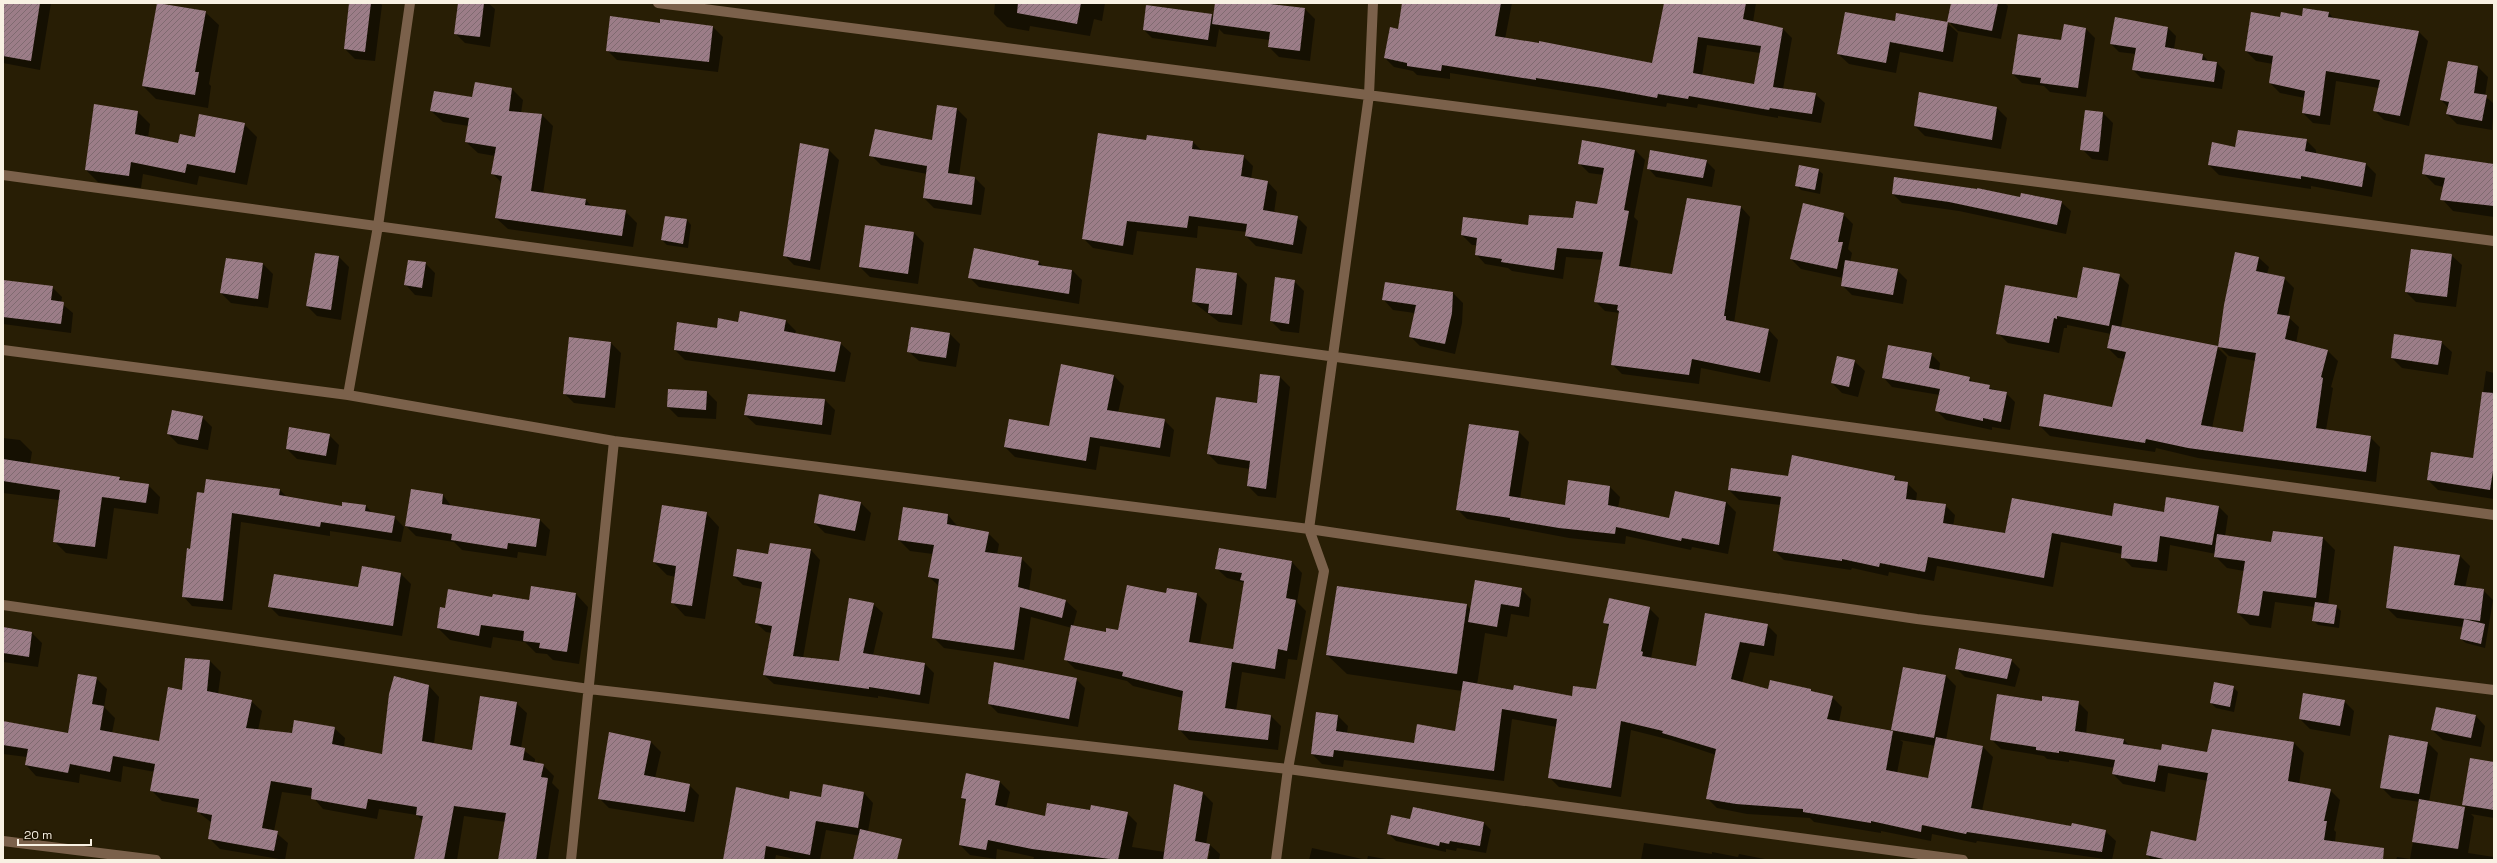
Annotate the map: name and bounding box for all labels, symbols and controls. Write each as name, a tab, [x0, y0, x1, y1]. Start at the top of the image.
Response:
scale bar	[18, 821, 91, 847]
text: 20 m	[24, 827, 52, 843]

